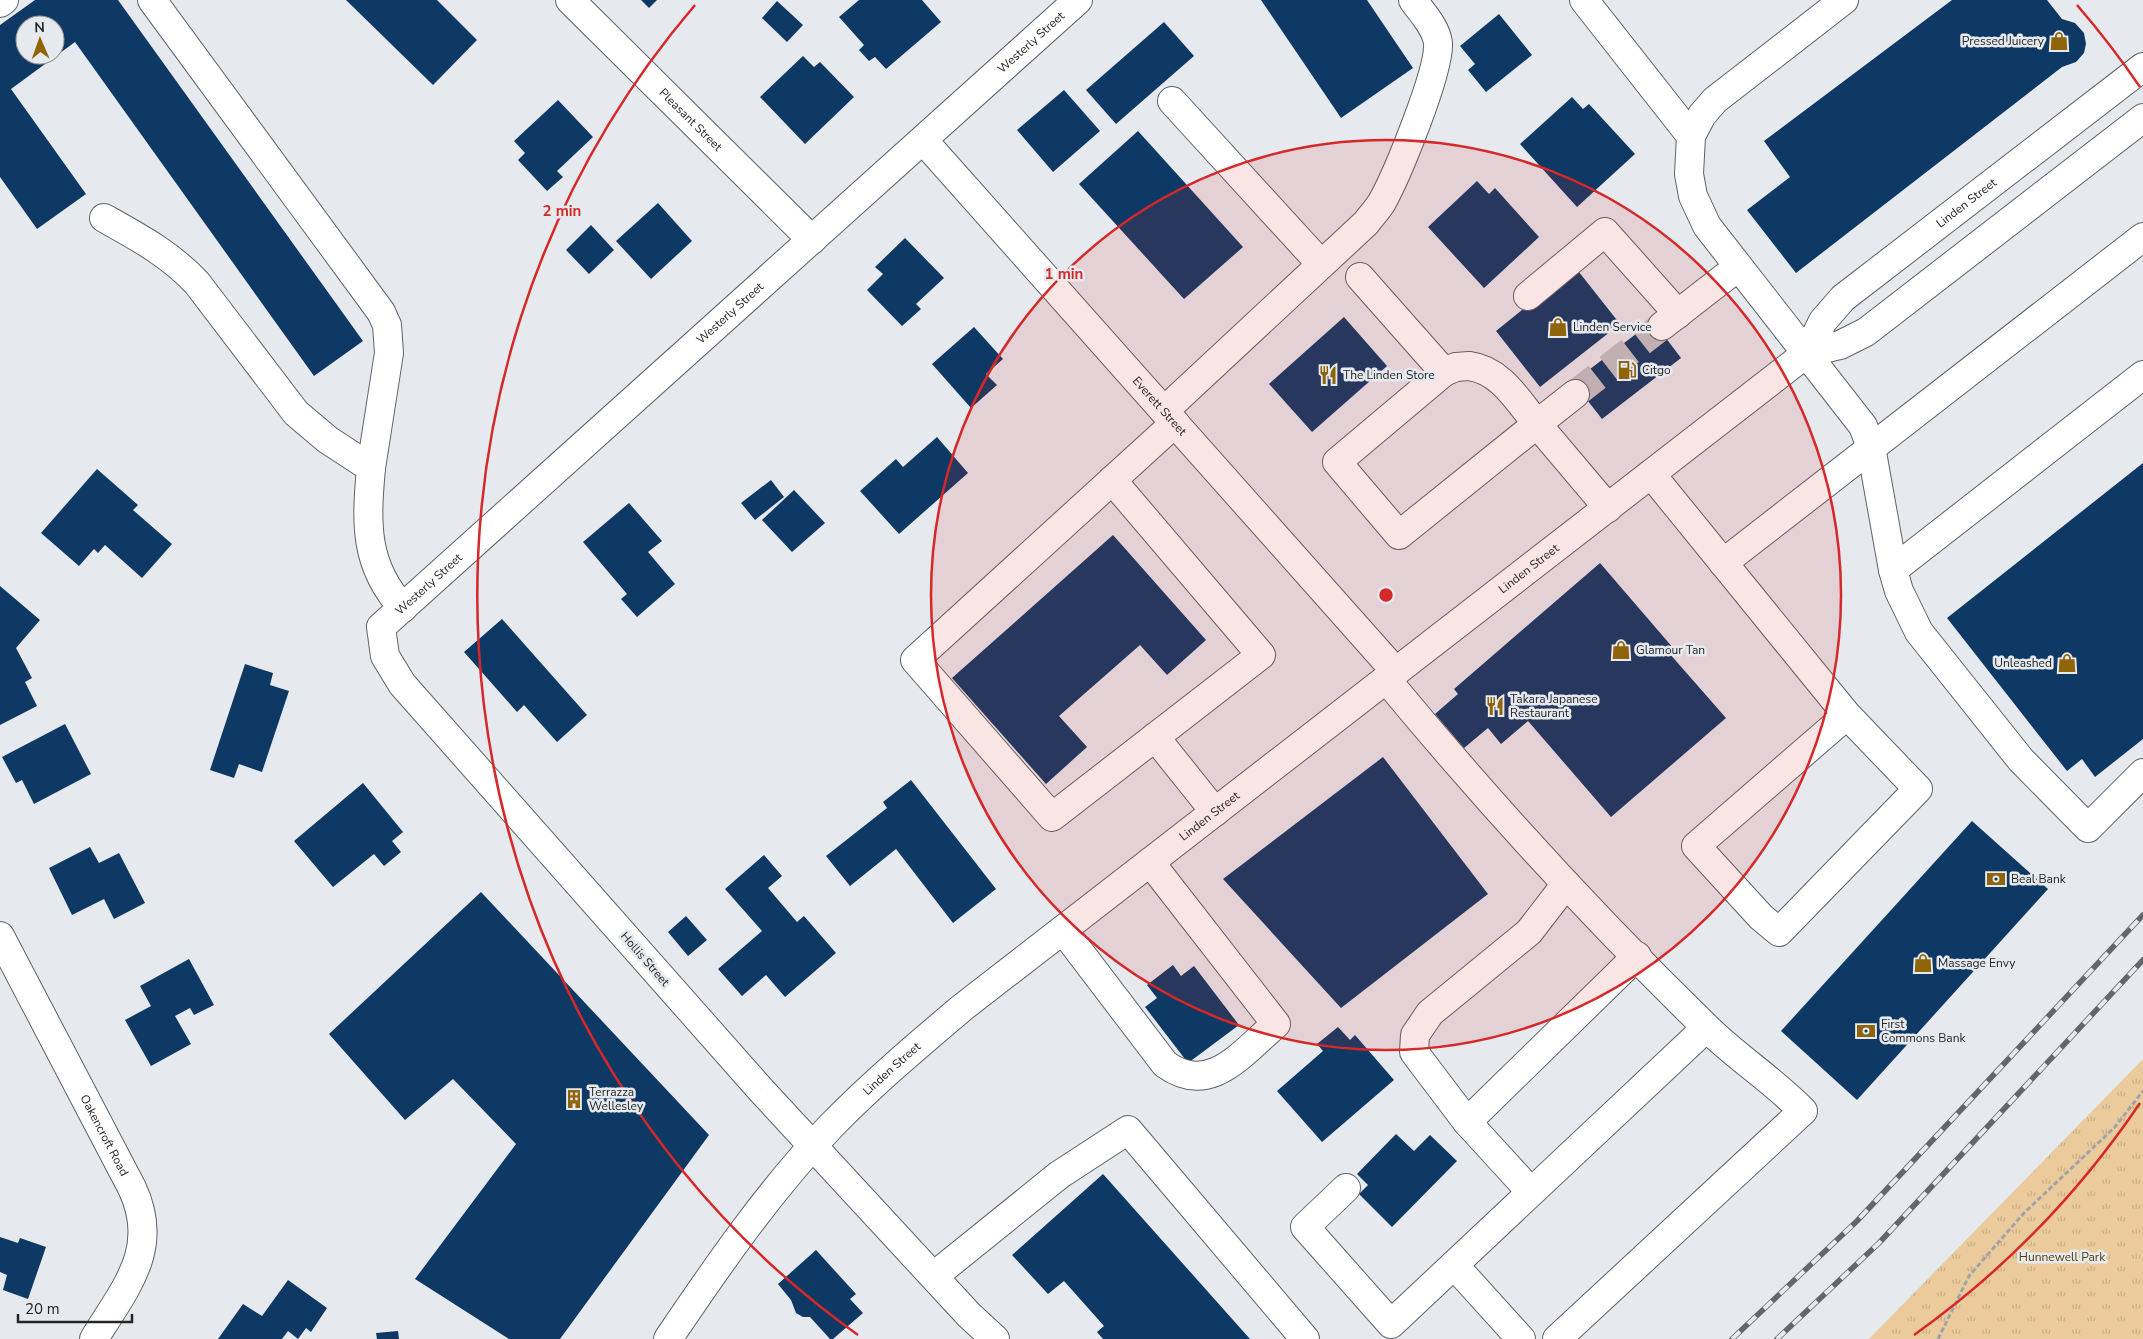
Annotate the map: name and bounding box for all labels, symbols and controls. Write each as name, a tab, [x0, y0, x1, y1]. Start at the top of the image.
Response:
street label: Westerly Street	[994, 7, 1068, 77]
north arrow	[15, 15, 65, 65]
text: N	[34, 18, 45, 37]
shop icon: Pressed Juicery	[2048, 30, 2070, 52]
place label: Pressed Juicery	[1962, 33, 2045, 49]
street label: Pleasant Street	[656, 85, 726, 155]
street label: Linden Street	[1933, 174, 2001, 231]
text: 2 min	[543, 201, 581, 221]
text: 1 min	[1045, 264, 1083, 284]
street label: Westerly Street	[693, 278, 767, 348]
shop icon: Linden Service	[1547, 316, 1569, 338]
place label: Linden Service	[1573, 319, 1652, 335]
fuel station icon: Citgo	[1616, 359, 1638, 381]
place label: Citgo	[1642, 362, 1671, 378]
restaurant icon: The Linden Store	[1317, 364, 1339, 386]
place label: The Linden Store	[1343, 367, 1435, 383]
street label: Everett Street	[1129, 373, 1191, 440]
street label: Linden Street	[1495, 540, 1563, 597]
street label: Westerly Street	[392, 549, 466, 618]
centre of rings	[1377, 586, 1395, 604]
shop icon: Glamour Tan	[1610, 639, 1632, 661]
place label: Glamour Tan	[1636, 642, 1705, 658]
shop icon: Unleashed	[2056, 652, 2078, 674]
place label: Unleashed	[1994, 655, 2052, 671]
place label: Takara Japanese Restaurant	[1510, 691, 1598, 721]
restaurant icon: Takara Japanese Restaurant	[1484, 695, 1506, 717]
street label: Linden Street	[1176, 787, 1243, 845]
bank icon: Beal Bank	[1985, 868, 2007, 890]
place label: Beal Bank	[2011, 871, 2067, 887]
street label: Hollis Street	[617, 928, 674, 990]
shop icon: Massage Envy	[1912, 952, 1934, 974]
place label: Massage Envy	[1938, 955, 2016, 971]
place label: First Commons Bank	[1881, 1016, 1967, 1046]
bank icon: First Commons Bank	[1855, 1020, 1877, 1042]
street label: Linden Street	[859, 1038, 925, 1099]
place label: Terrazza Wellesley	[589, 1084, 644, 1114]
building icon: Terrazza Wellesley	[563, 1088, 585, 1110]
street label: Oakencroft Road	[76, 1092, 132, 1179]
park label: Hunnewell Park	[2019, 1249, 2106, 1265]
scale bar	[18, 1292, 131, 1324]
text: 20 m	[25, 1299, 60, 1319]

